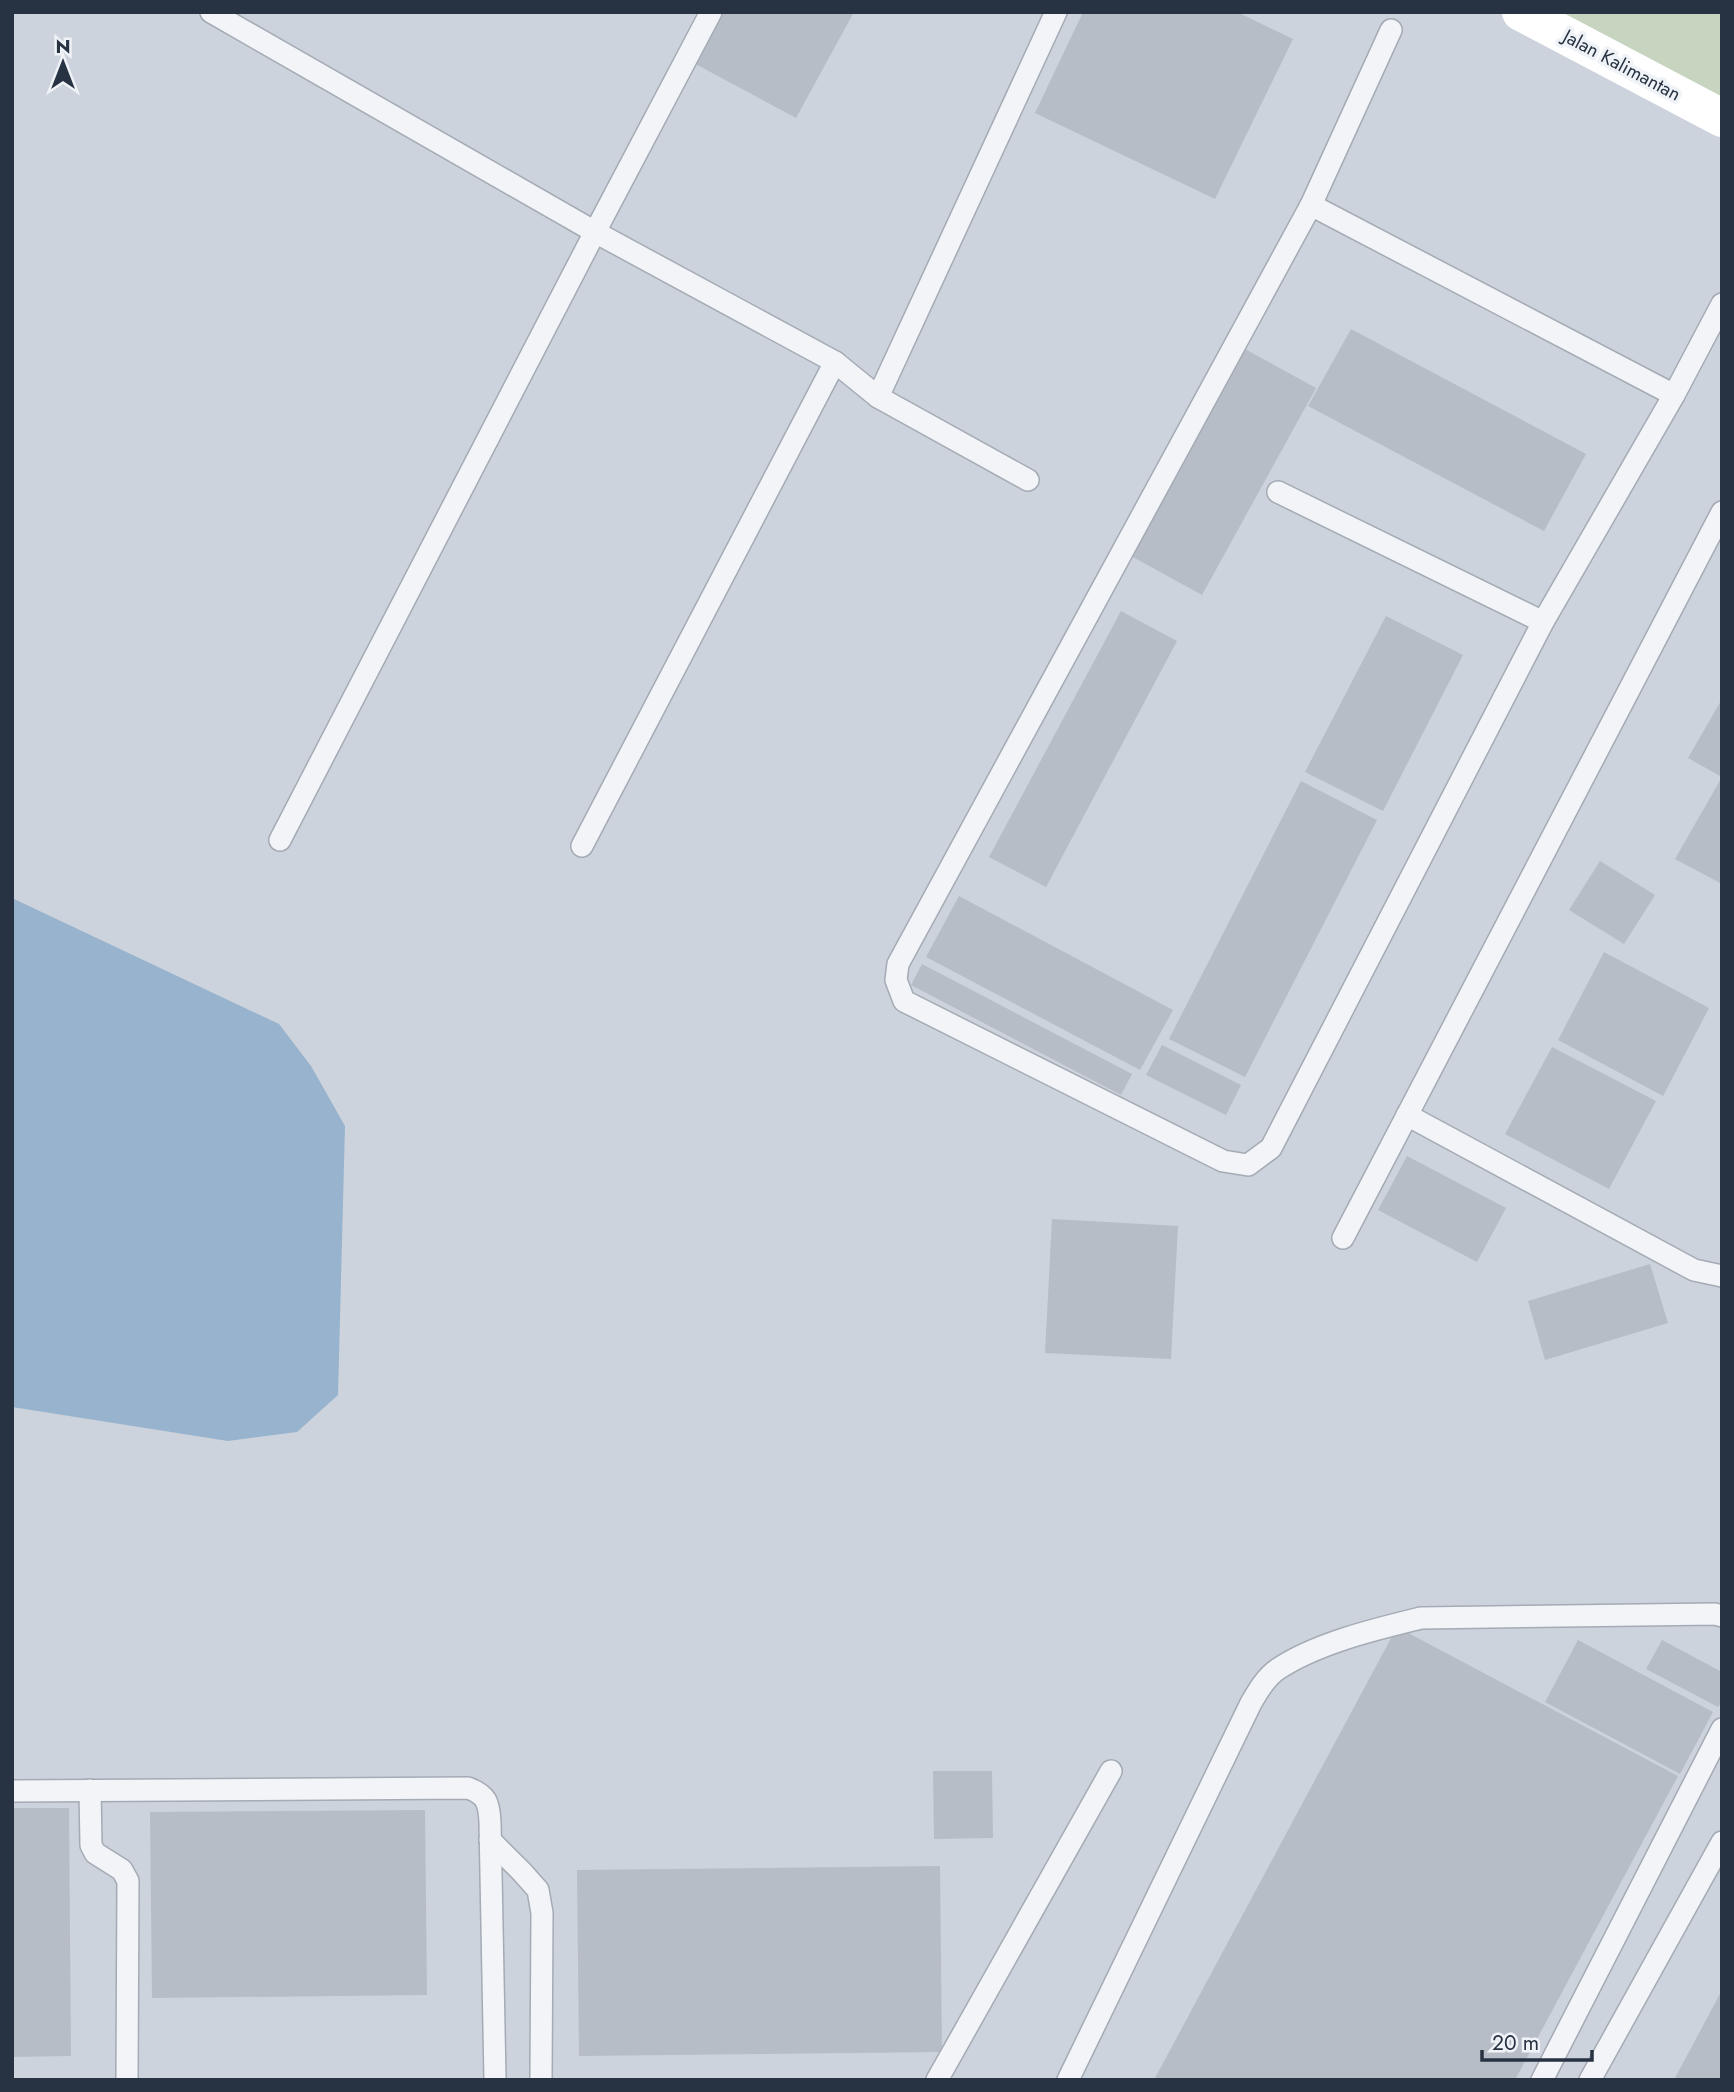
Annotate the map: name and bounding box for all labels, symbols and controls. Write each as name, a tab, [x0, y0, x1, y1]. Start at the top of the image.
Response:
street label: Jalan Kalimantan	[1556, 21, 1686, 107]
north arrow	[28, 28, 98, 98]
text: N	[55, 33, 71, 60]
scale bar	[1482, 2018, 1592, 2062]
text: 20 m	[1492, 2028, 1539, 2058]

